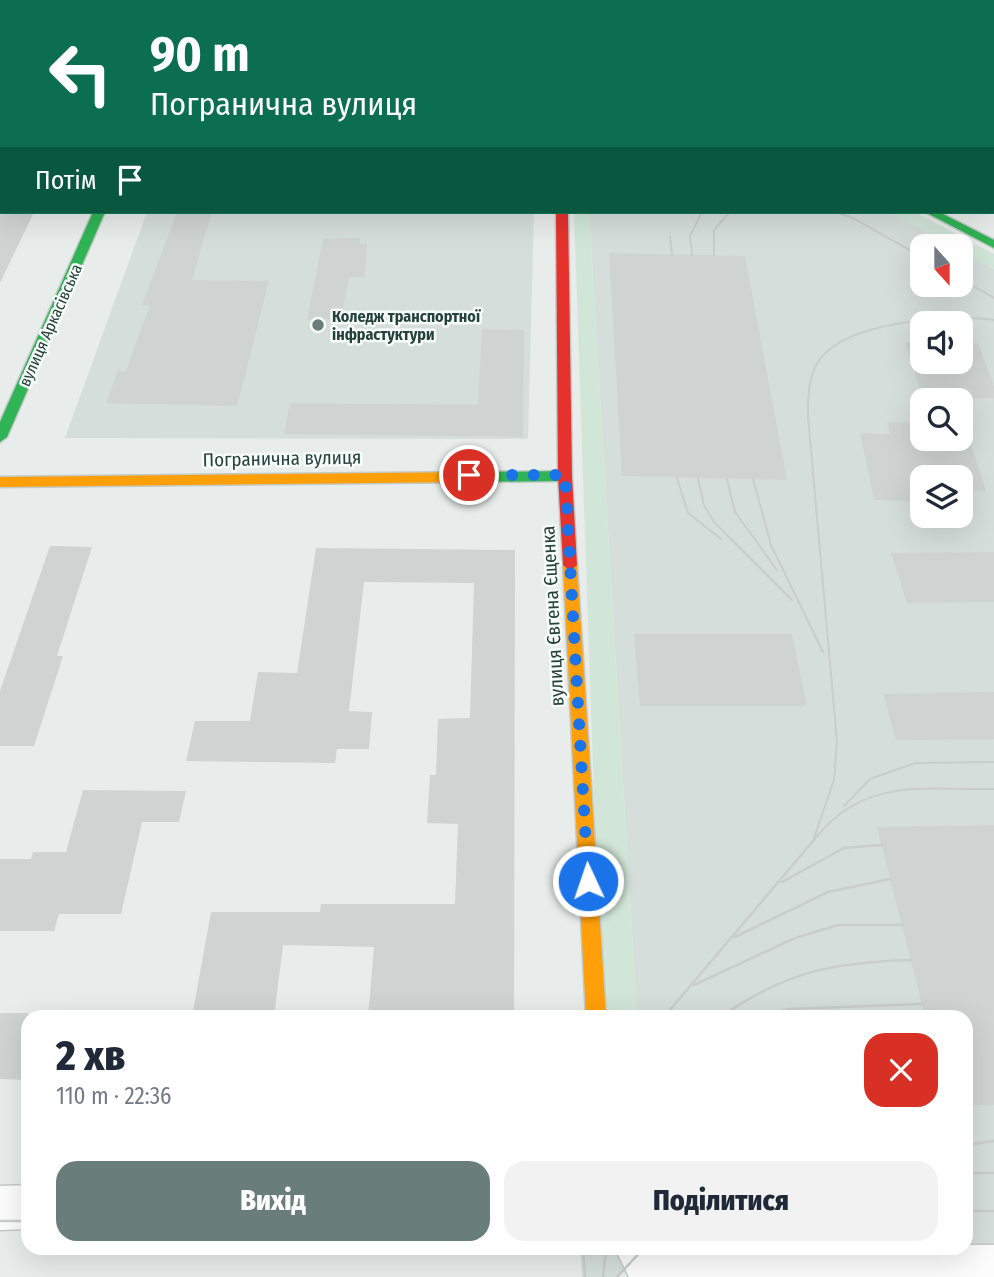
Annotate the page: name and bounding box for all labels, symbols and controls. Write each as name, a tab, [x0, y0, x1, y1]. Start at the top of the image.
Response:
text: 90 m	[150, 25, 250, 84]
icon: left	[35, 28, 126, 119]
text: Погранична вулиця	[150, 85, 417, 123]
icon: arrive	[111, 161, 149, 199]
text: Потім	[35, 165, 97, 196]
north arrow	[910, 234, 973, 298]
map controls	[910, 234, 973, 528]
street label: вулиця Аркасівська	[15, 261, 86, 389]
place label: Коледж транспортної інфрастуктури	[332, 307, 481, 344]
button: sound	[910, 311, 973, 374]
marker: Коледж транспортної інфрастуктури	[310, 317, 326, 333]
button: search	[910, 388, 973, 451]
pin	[439, 445, 499, 505]
street label: Погранична вулиця	[202, 446, 362, 471]
icon: arrive	[450, 456, 488, 494]
button: layers	[910, 465, 973, 528]
street label: вулиця Євгена Єщенка	[536, 525, 569, 707]
position arrow	[551, 844, 625, 918]
text: 2 хв	[56, 1031, 125, 1081]
button: close	[864, 1033, 938, 1107]
text: 110 m · 22:36	[56, 1082, 172, 1110]
button: Вихід	[56, 1161, 490, 1241]
button: Поділитися	[504, 1161, 938, 1241]

